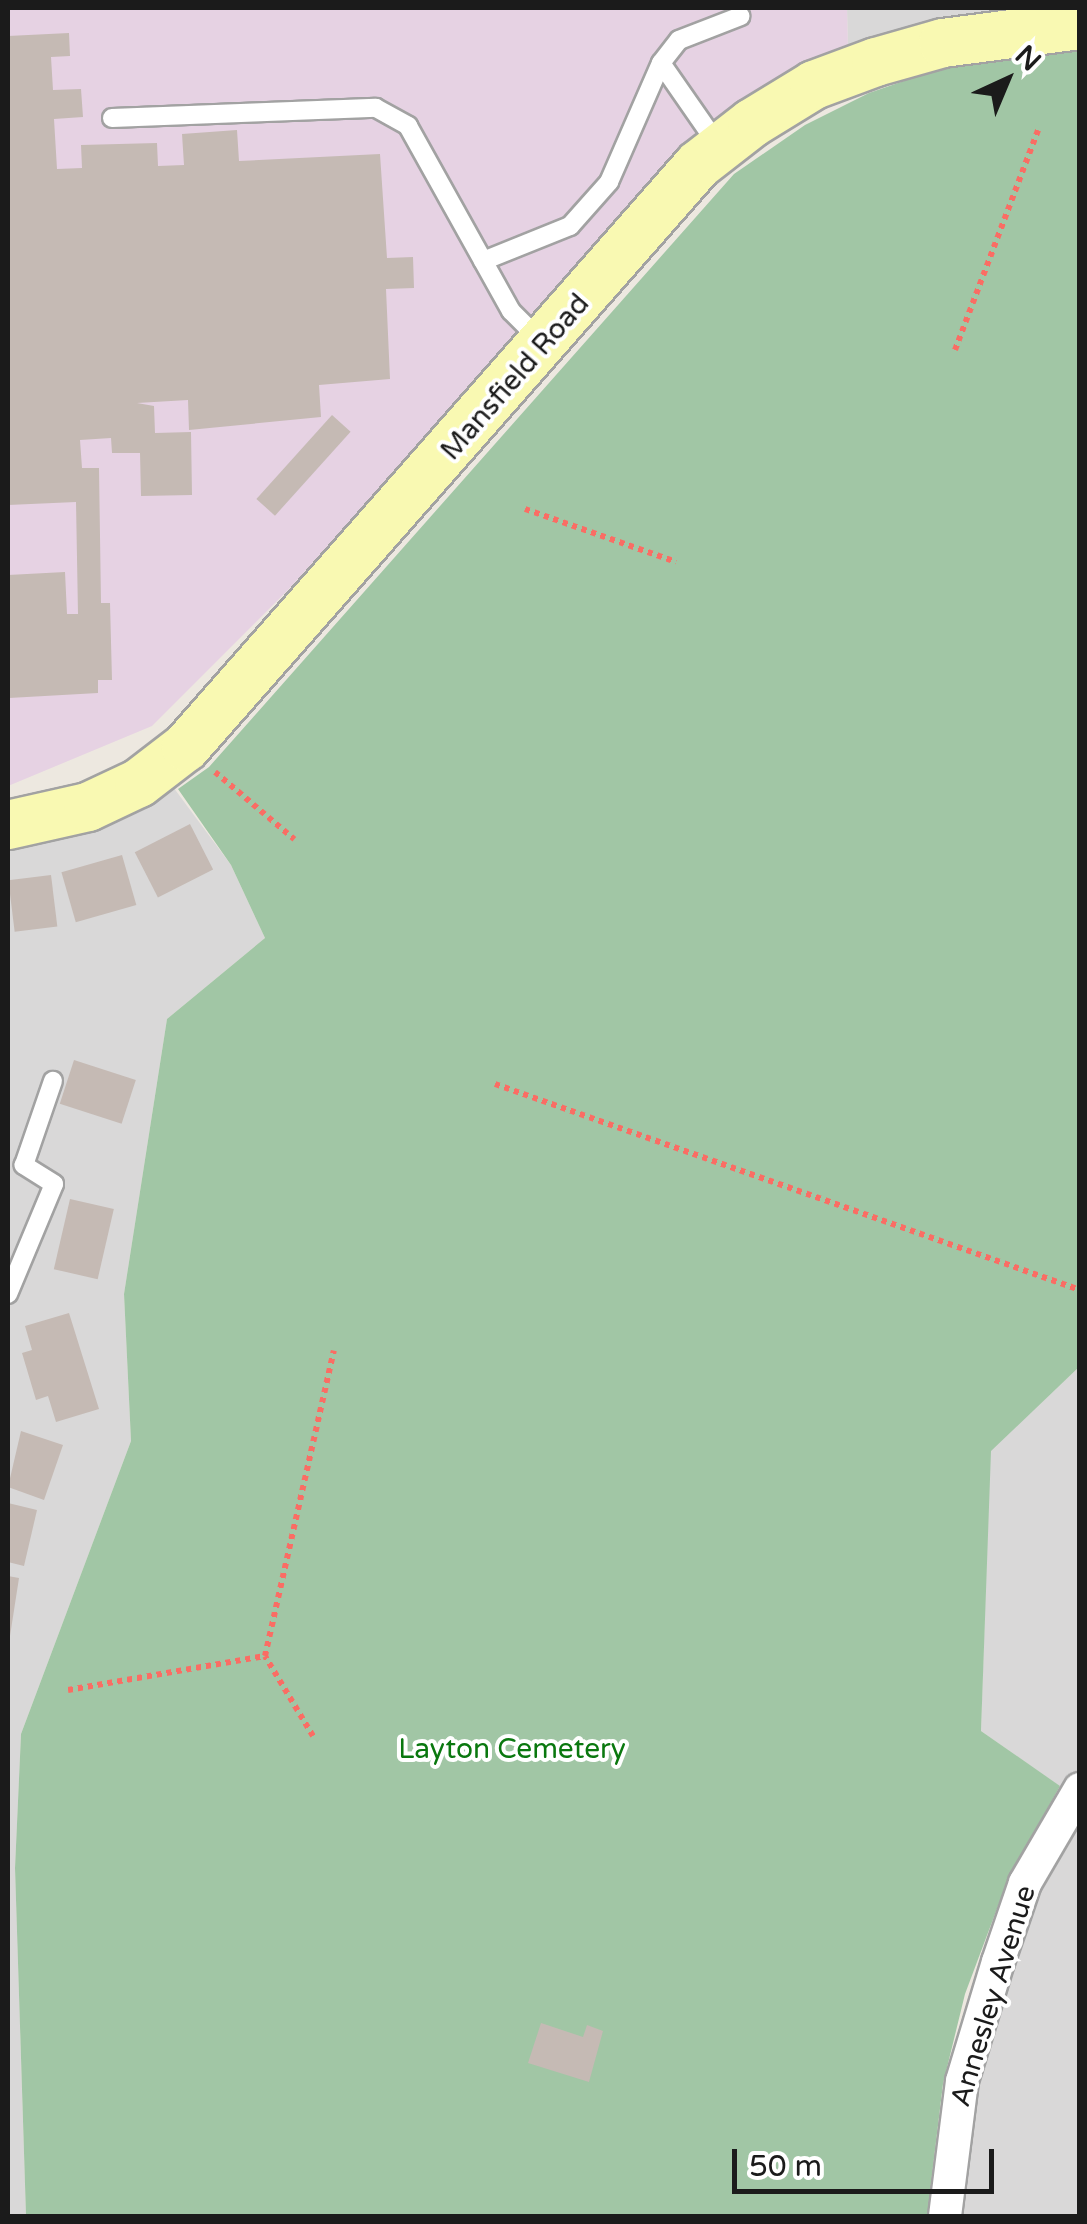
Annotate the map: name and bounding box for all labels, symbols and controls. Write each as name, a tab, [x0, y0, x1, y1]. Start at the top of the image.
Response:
north arrow	[957, 30, 1057, 130]
text: N	[1008, 38, 1048, 78]
street label: Mansfield Road	[434, 287, 596, 467]
park label: Layton Cemetery	[398, 1732, 626, 1766]
street label: Annesley Avenue	[943, 1881, 1043, 2111]
scale bar	[737, 2129, 1000, 2191]
text: 50 m	[749, 2148, 822, 2185]

